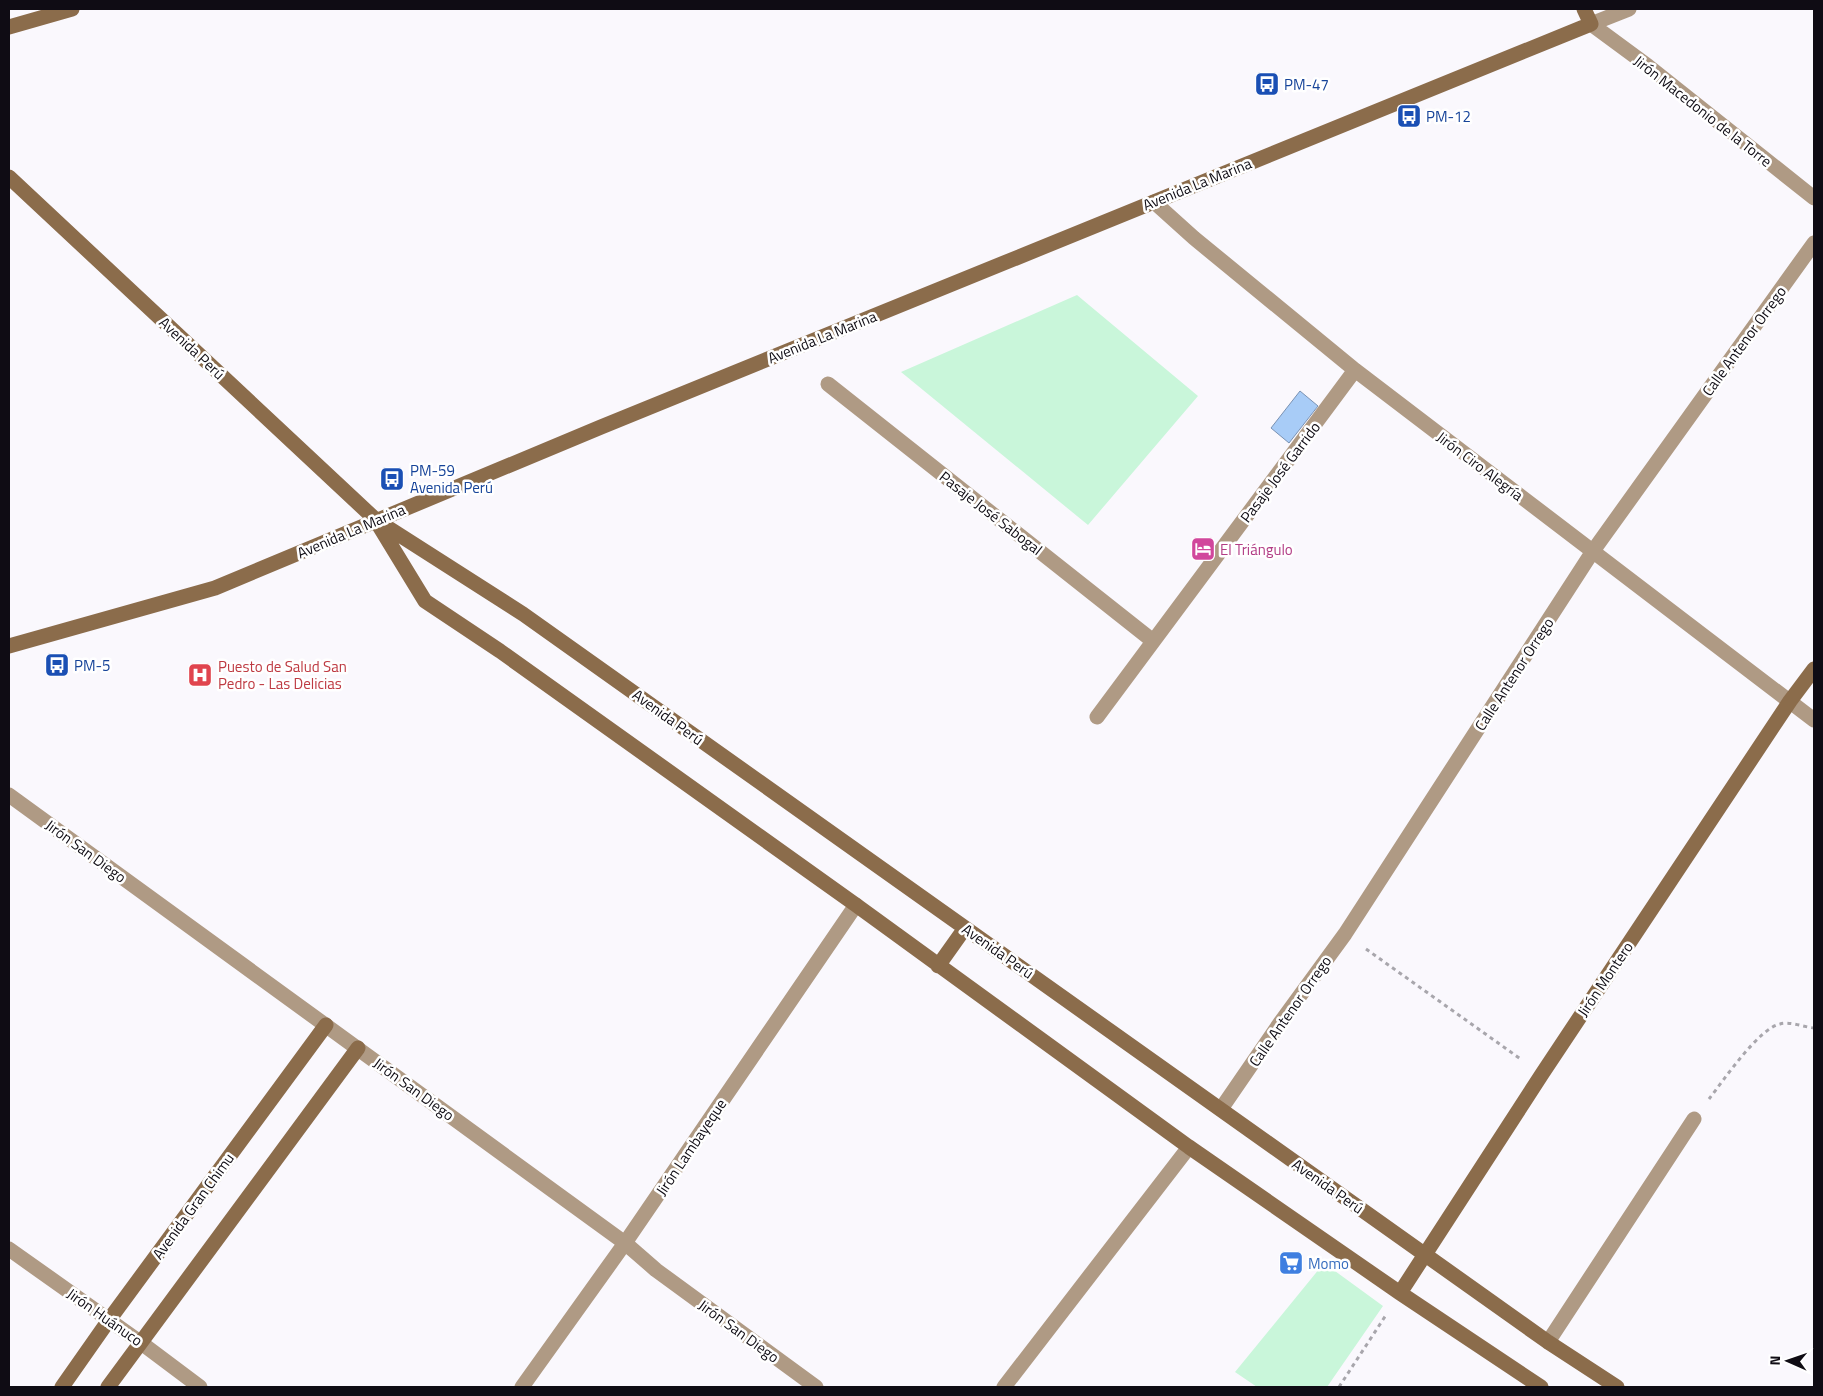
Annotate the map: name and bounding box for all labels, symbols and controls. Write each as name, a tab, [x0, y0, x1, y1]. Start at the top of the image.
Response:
street label: Jirón Macedonio de la Torre	[1629, 50, 1777, 172]
bus stop icon: PM-47	[1254, 71, 1280, 97]
place label: PM-47	[1284, 73, 1329, 96]
bus stop icon: PM-12	[1396, 103, 1422, 129]
place label: PM-12	[1426, 105, 1471, 128]
street label: Avenida La Marina	[1139, 152, 1255, 216]
street label: Calle Antenor Orrego	[1696, 281, 1792, 401]
street label: Avenida La Marina	[764, 305, 880, 369]
street label: Avenida Perú	[154, 311, 230, 385]
street label: Pasaje José Garrido	[1234, 417, 1326, 527]
street label: Jirón Ciro Alegría	[1432, 426, 1529, 507]
place label: PM-59 Avenida Perú	[410, 459, 493, 499]
street label: Pasaje José Sabogal	[935, 465, 1047, 561]
bus stop icon: PM-59 Avenida Perú	[379, 466, 405, 492]
street label: Avenida La Marina	[293, 498, 409, 564]
hotel icon: El Triángulo	[1190, 536, 1216, 562]
place label: El Triángulo	[1220, 538, 1293, 561]
street label: Calle Antenor Orrego	[1469, 613, 1559, 735]
bus stop icon: PM-5	[44, 652, 70, 678]
place label: PM-5	[74, 654, 110, 677]
place label: Puesto de Salud San Pedro - Las Delicias	[218, 655, 347, 695]
hospital icon: Puesto de Salud San Pedro - Las Delicias	[187, 662, 213, 688]
street label: Avenida Perú	[628, 683, 708, 751]
street label: Jirón San Diego	[41, 814, 131, 888]
street label: Avenida Perú	[957, 918, 1039, 984]
street label: Jirón Montero	[1571, 937, 1639, 1021]
street label: Calle Antenor Orrego	[1243, 951, 1337, 1071]
street label: Jirón San Diego	[369, 1052, 459, 1126]
street label: Jirón Lambayeque	[650, 1094, 732, 1200]
street label: Avenida Gran Chimu	[146, 1148, 240, 1264]
street label: Avenida Perú	[1287, 1153, 1369, 1219]
supermarket icon: Momo	[1278, 1250, 1304, 1276]
place label: Momo	[1308, 1252, 1349, 1275]
street label: Jirón Huánuco	[62, 1282, 148, 1352]
street label: Jirón San Diego	[694, 1294, 784, 1368]
north arrow	[1763, 1336, 1813, 1386]
text: N	[1764, 1355, 1785, 1366]

